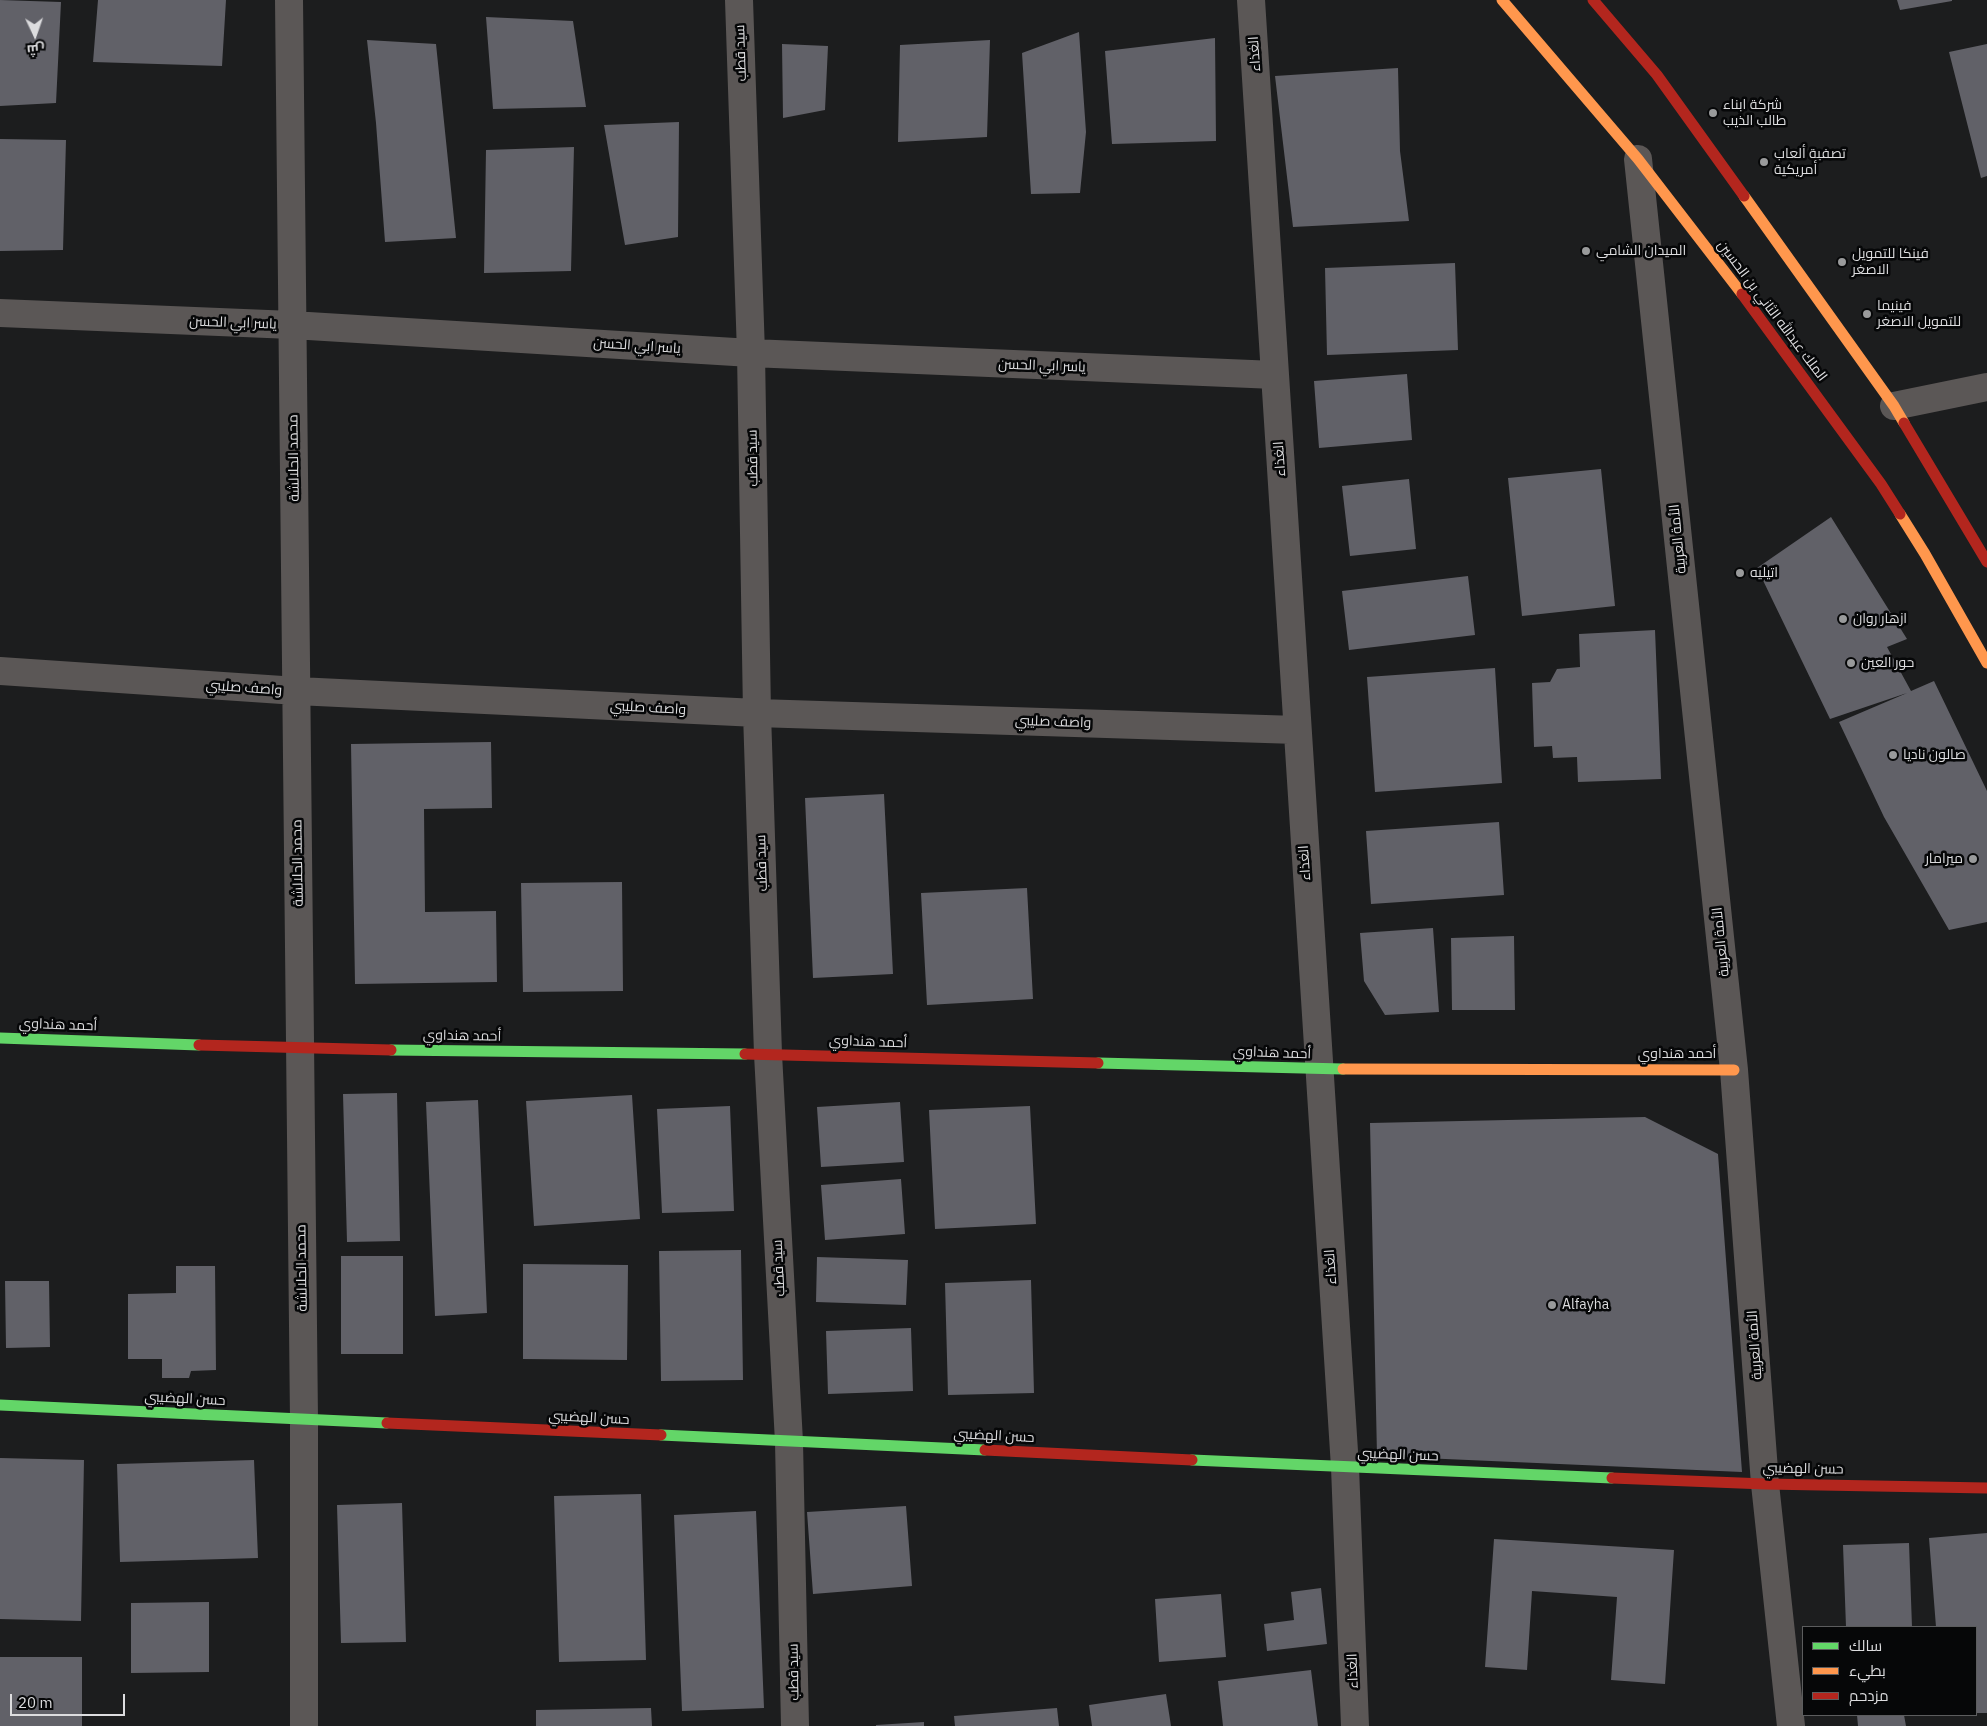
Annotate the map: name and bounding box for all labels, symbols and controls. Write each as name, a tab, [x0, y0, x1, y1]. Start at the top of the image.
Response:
north arrow	[10, 10, 60, 60]
street label: سيد قطب	[732, 24, 750, 82]
street label: الغذاء	[1245, 36, 1265, 72]
text: ش	[26, 41, 45, 59]
place label: شركة ابناء طالب الذيب	[1723, 97, 1786, 130]
marker: شركة ابناء طالب الذيب	[1707, 107, 1719, 119]
place label: تصفية ألعاب أمريكية	[1774, 146, 1846, 178]
marker: تصفية ألعاب أمريكية	[1758, 156, 1770, 168]
street label: الملك عبدالله الثاني بن الحسين	[1714, 237, 1830, 385]
place label: الميدان الشامي	[1596, 243, 1686, 259]
marker: الميدان الشامي	[1580, 245, 1592, 257]
place label: فينكا للتمويل الاصغر	[1852, 246, 1929, 278]
marker: فينكا للتمويل الاصغر	[1836, 256, 1848, 268]
place label: فينيما للتمويل الاصغر	[1877, 298, 1961, 331]
marker: فينيما للتمويل الاصغر	[1861, 308, 1873, 320]
street label: ياسر ابي الحسن	[189, 313, 277, 333]
street label: ياسر ابي الحسن	[593, 335, 681, 357]
street label: ياسر ابي الحسن	[998, 356, 1086, 376]
street label: محمد الحلالشة	[285, 414, 303, 502]
street label: سيد قطب	[744, 429, 762, 487]
street label: الغذاء	[1270, 441, 1290, 477]
street label: الأمة العربية	[1666, 503, 1690, 575]
place label: اتيليه	[1750, 565, 1778, 581]
marker: اتيليه	[1734, 567, 1746, 579]
place label: ازهار روان	[1853, 611, 1907, 627]
marker: ازهار روان	[1837, 613, 1849, 625]
place label: حور العين	[1861, 655, 1914, 671]
marker: حور العين	[1845, 657, 1857, 669]
street label: واصف صليبي	[205, 677, 283, 699]
street label: واصف صليبي	[609, 698, 687, 718]
street label: واصف صليبي	[1015, 712, 1091, 732]
place label: صالون ناديا	[1903, 747, 1966, 763]
marker: صالون ناديا	[1887, 749, 1899, 761]
street label: محمد الحلالشة	[289, 819, 307, 907]
street label: سيد قطب	[753, 834, 771, 892]
street label: الغذاء	[1295, 845, 1315, 881]
place label: ميرامار	[1925, 851, 1963, 867]
marker: ميرامار	[1967, 853, 1979, 865]
street label: الأمة العربية	[1709, 906, 1733, 978]
street label: أحمد هنداوي	[18, 1015, 98, 1035]
street label: أحمد هنداوي	[423, 1027, 501, 1045]
street label: أحمد هنداوي	[828, 1032, 908, 1052]
street label: أحمد هنداوي	[1232, 1043, 1312, 1063]
street label: أحمد هنداوي	[1638, 1046, 1716, 1062]
street label: محمد الحلالشة	[293, 1224, 311, 1312]
street label: سيد قطب	[769, 1239, 789, 1297]
street label: الغذاء	[1321, 1249, 1341, 1285]
place label: Alfayha	[1562, 1297, 1609, 1313]
marker: Alfayha	[1546, 1299, 1558, 1311]
street label: الأمة العربية	[1744, 1310, 1766, 1380]
street label: حسن الهضيبي	[144, 1388, 226, 1410]
street label: حسن الهضيبي	[548, 1407, 630, 1429]
street label: حسن الهضيبي	[953, 1425, 1035, 1447]
street label: حسن الهضيبي	[1357, 1445, 1439, 1465]
street label: حسن الهضيبي	[1762, 1460, 1844, 1478]
legend	[1802, 1626, 1977, 1716]
text: سالك	[1849, 1636, 1882, 1655]
street label: سيد قطب	[785, 1643, 803, 1701]
street label: الغذاء	[1344, 1653, 1362, 1689]
text: بطيء	[1849, 1661, 1886, 1680]
scale bar	[12, 1684, 128, 1716]
text: مزدحم	[1849, 1686, 1889, 1705]
text: 20 m	[18, 1693, 53, 1712]

